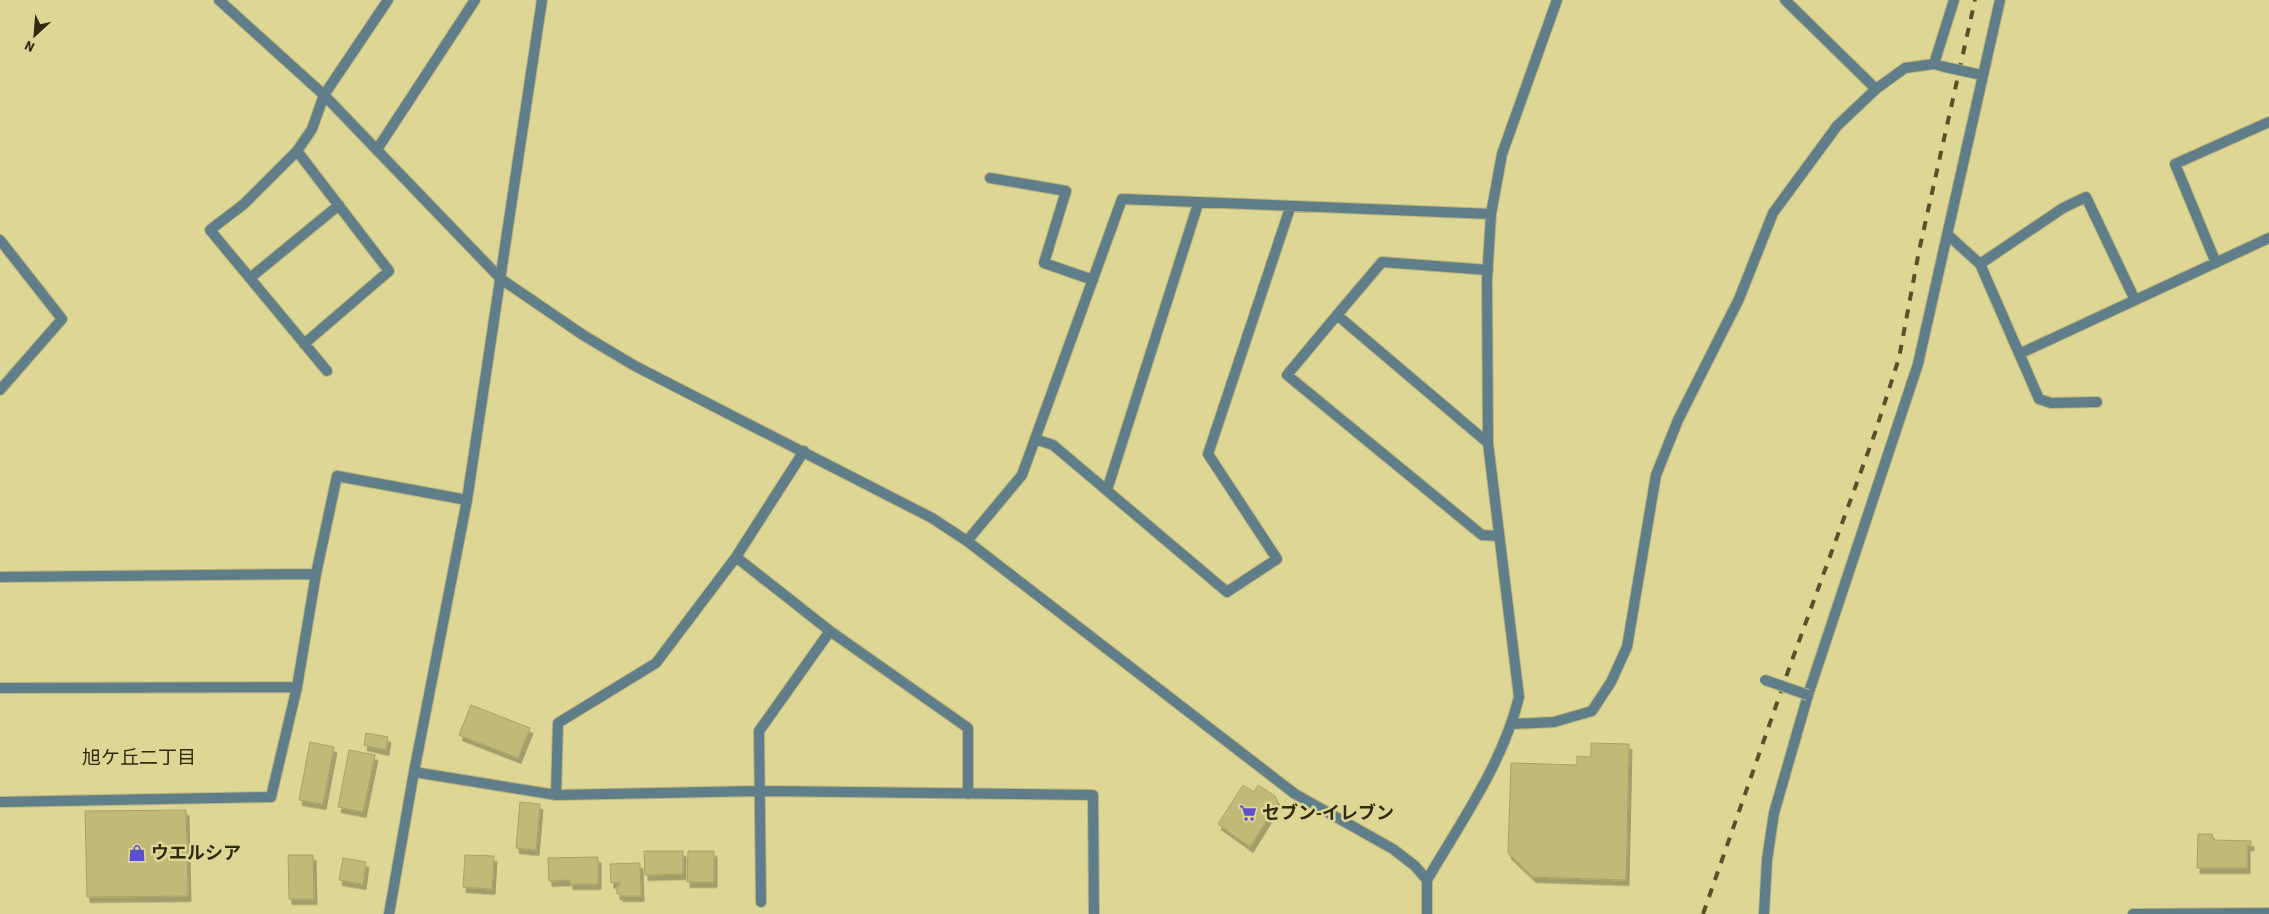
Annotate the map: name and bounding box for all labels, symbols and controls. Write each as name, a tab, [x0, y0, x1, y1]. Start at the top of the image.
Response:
north arrow	[10, 10, 60, 60]
text: N	[21, 35, 38, 57]
district label: 旭ケ丘二丁目	[82, 745, 196, 772]
place label: セブン-イレブン	[1262, 801, 1394, 826]
supermarket icon: セブン-イレブン	[1238, 803, 1258, 823]
place label: ウエルシア	[151, 841, 241, 866]
shop icon: ウエルシア	[127, 843, 147, 863]

